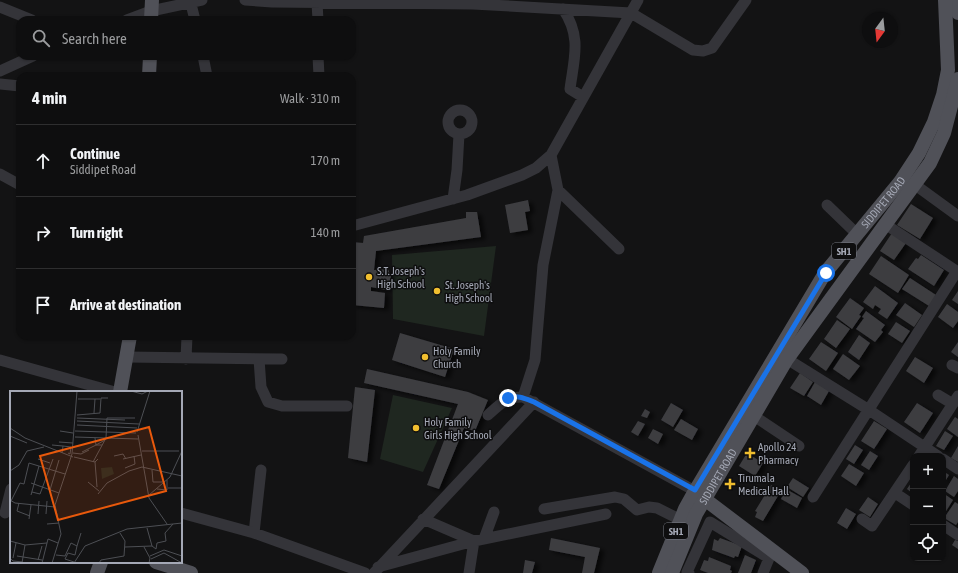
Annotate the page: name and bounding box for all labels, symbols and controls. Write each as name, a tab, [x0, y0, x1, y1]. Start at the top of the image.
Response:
north arrow	[862, 12, 898, 48]
search box	[16, 16, 356, 60]
icon: search	[30, 27, 52, 49]
text: Search here	[62, 30, 127, 47]
text: 4 min	[32, 88, 67, 108]
text: Walk · 310 m	[280, 91, 340, 106]
text: Continue	[70, 145, 120, 162]
icon: ahead	[32, 150, 54, 172]
text: 170 m	[311, 153, 340, 168]
text: Siddipet Road	[70, 162, 136, 177]
street label: SIDDIPET ROAD	[859, 175, 908, 230]
icon: right	[32, 222, 54, 244]
text: Turn right	[70, 224, 123, 241]
text: 140 m	[311, 225, 340, 240]
road number: SH1	[832, 243, 856, 259]
route start	[817, 264, 835, 282]
place label: S.T. Joseph's High School	[377, 265, 425, 290]
marker: S.T. Joseph's High School	[364, 272, 374, 282]
place label: St. Joseph's High School	[445, 279, 493, 304]
marker: St. Joseph's High School	[432, 286, 442, 296]
icon: arrive	[32, 294, 54, 316]
text: Arrive at destination	[70, 296, 181, 313]
place label: Holy Family Church	[433, 345, 481, 370]
marker: Holy Family Church	[420, 352, 430, 362]
route end	[499, 389, 517, 407]
inset map	[10, 391, 182, 563]
place label: Holy Family Girls High School	[424, 416, 492, 441]
marker: Holy Family Girls High School	[411, 423, 421, 433]
place label: Apollo 24 Pharmacy	[758, 441, 799, 466]
street label: SIDDIPET ROAD	[697, 447, 739, 507]
marker: Apollo 24 Pharmacy	[745, 448, 755, 458]
map controls	[910, 453, 946, 561]
button: +	[910, 453, 946, 489]
place label: Tirumala Medical Hall	[738, 472, 789, 497]
marker: Tirumala Medical Hall	[725, 479, 735, 489]
button: −	[910, 489, 946, 525]
road number: SH1	[664, 523, 688, 539]
button: locate	[910, 525, 946, 561]

